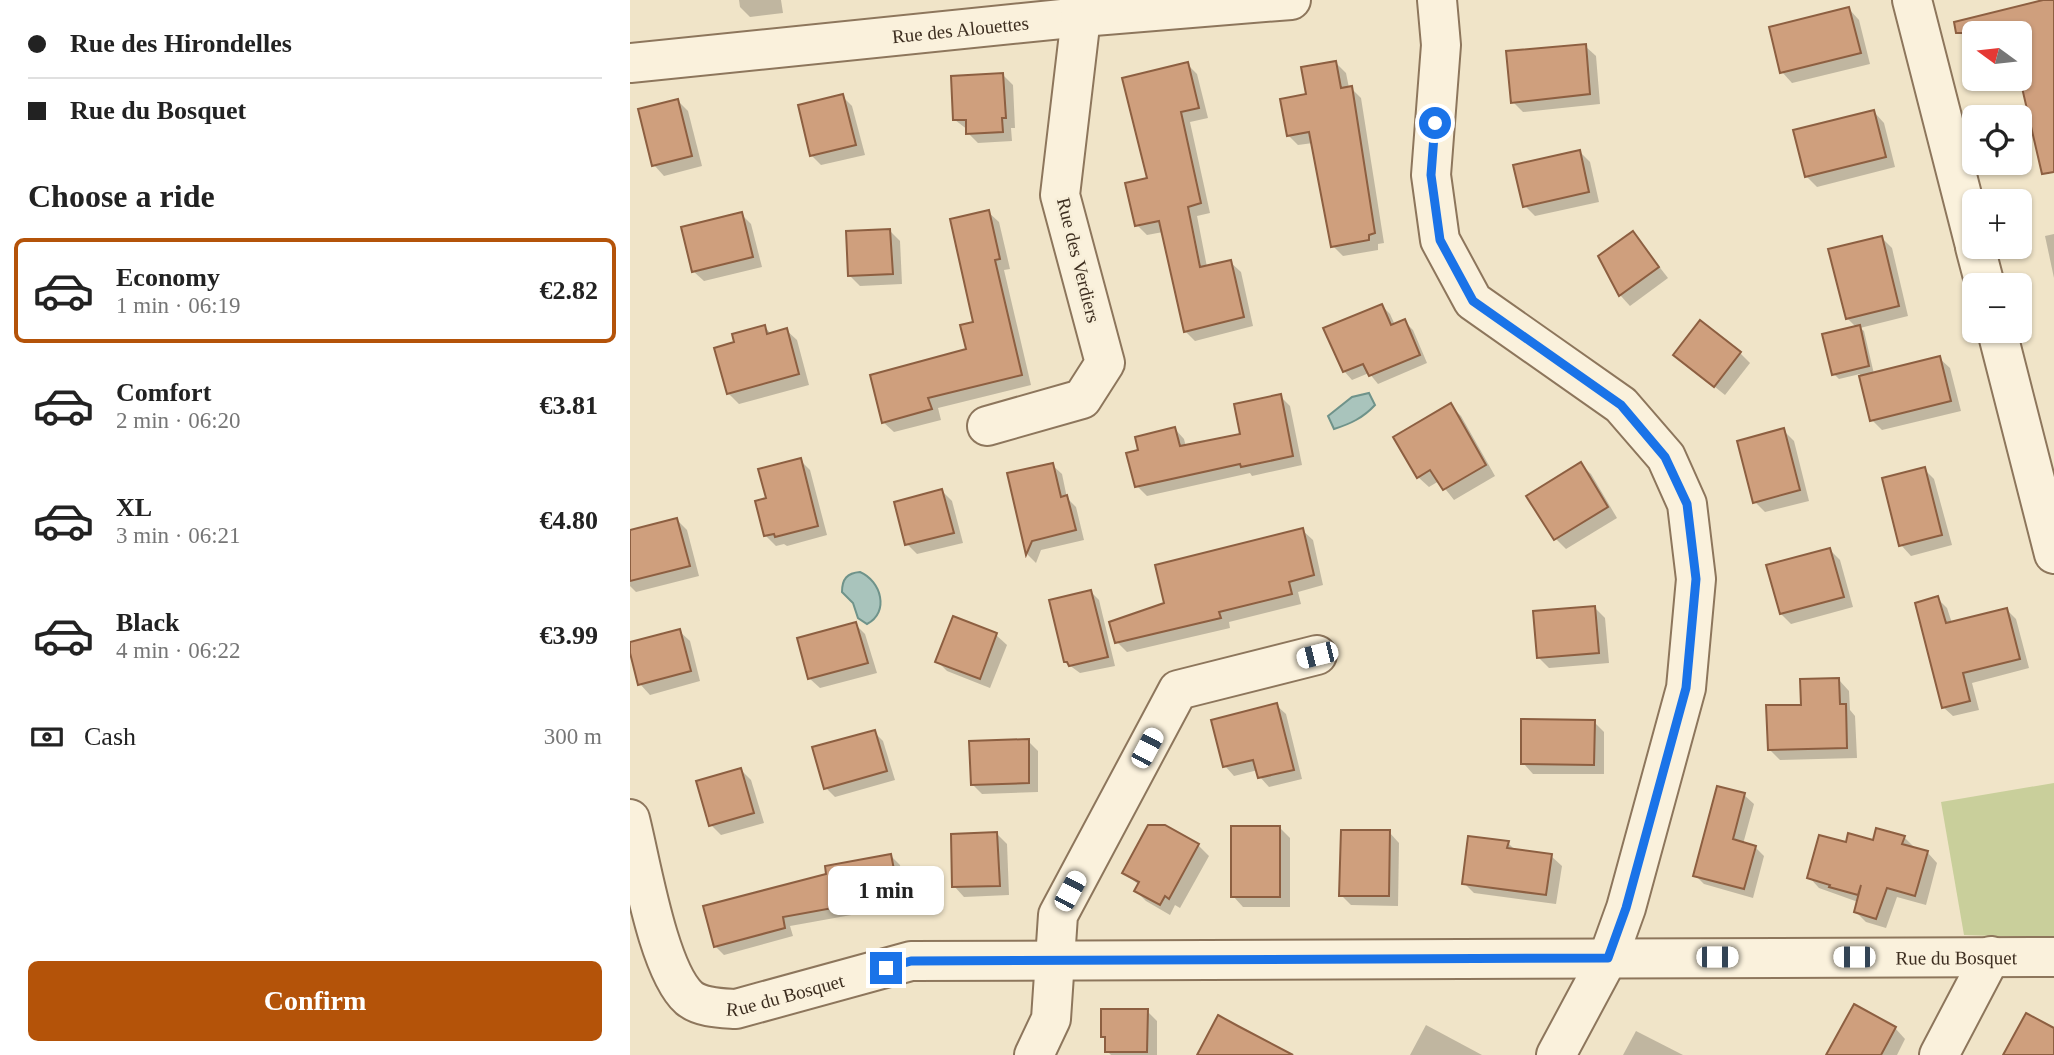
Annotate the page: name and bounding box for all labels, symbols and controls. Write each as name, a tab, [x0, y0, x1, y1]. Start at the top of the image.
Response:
street label: Rue des Alouettes	[891, 12, 1030, 47]
north arrow	[1962, 21, 2032, 91]
map controls	[1962, 21, 2032, 343]
text: Rue des Hirondelles	[70, 29, 292, 58]
text: Rue du Bosquet	[70, 96, 246, 125]
button: locate	[1962, 105, 2032, 175]
route start	[1419, 107, 1451, 139]
text: Choose a ride	[28, 178, 215, 214]
button: +	[1962, 189, 2032, 259]
street label: Rue des Verdiers	[1053, 195, 1104, 325]
icon: car	[32, 259, 95, 322]
text: Economy	[116, 263, 220, 292]
button: −	[1962, 273, 2032, 343]
text: €2.82	[540, 276, 598, 305]
text: 1 min · 06:19	[116, 293, 241, 318]
icon: car	[32, 374, 95, 437]
text: Comfort	[116, 378, 211, 407]
text: €3.81	[540, 391, 598, 420]
text: 2 min · 06:20	[116, 408, 241, 433]
icon: car	[32, 489, 95, 552]
text: XL	[116, 493, 152, 522]
text: €4.80	[540, 506, 598, 535]
text: 3 min · 06:21	[116, 523, 241, 548]
icon: car	[32, 604, 95, 667]
text: Black	[116, 608, 180, 637]
text: €3.99	[540, 621, 598, 650]
text: 4 min · 06:22	[116, 638, 241, 663]
car	[1295, 640, 1340, 670]
icon: cash	[28, 718, 66, 756]
text: Cash	[84, 722, 136, 751]
text: 300 m	[544, 724, 602, 749]
car	[1128, 725, 1167, 771]
callout: 1 min	[828, 866, 944, 916]
car	[1051, 868, 1090, 914]
text: 1 min	[858, 878, 914, 903]
car	[1697, 947, 1739, 968]
car	[1834, 947, 1876, 968]
street label: Rue du Bosquet	[1895, 947, 2018, 969]
route end	[870, 952, 902, 984]
button: Confirm	[28, 961, 602, 1041]
street label: Rue du Bosquet	[725, 970, 847, 1020]

